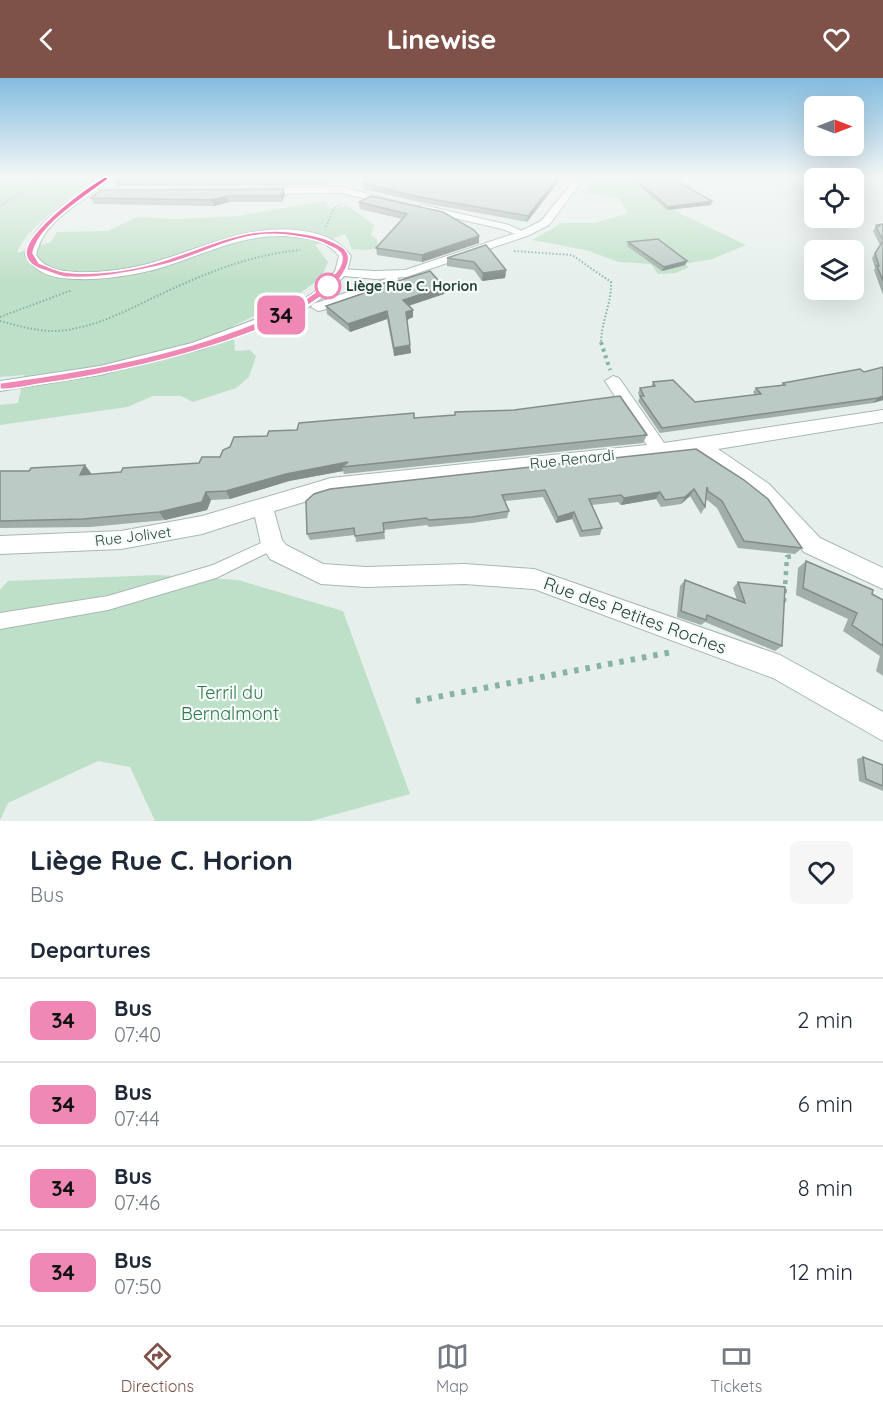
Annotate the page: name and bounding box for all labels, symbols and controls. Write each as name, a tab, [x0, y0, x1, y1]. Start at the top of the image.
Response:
text: Linewise	[387, 22, 496, 56]
icon: back	[30, 23, 63, 56]
icon: heart	[820, 23, 853, 56]
north arrow	[804, 96, 864, 156]
map controls	[804, 96, 864, 300]
button: locate	[804, 168, 864, 228]
button: layers	[804, 240, 864, 300]
marker: Liège Rue C. Horion	[315, 273, 341, 299]
place label: Liège Rue C. Horion	[346, 277, 478, 295]
line badge: 34	[254, 296, 308, 334]
text: 34	[269, 302, 293, 328]
street label: Rue Renardi	[529, 445, 615, 473]
street label: Rue Jolivet	[94, 522, 172, 550]
street label: Rue des Petites Roches	[540, 571, 730, 659]
park label: Terril du Bernalmont	[181, 681, 279, 725]
button: heart	[790, 841, 853, 904]
text: Liège Rue C. Horion	[30, 842, 293, 877]
text: Bus	[30, 882, 64, 907]
text: Departures	[30, 936, 151, 964]
text: Bus	[114, 994, 152, 1022]
text: 2 min	[797, 1006, 853, 1034]
text: 34	[51, 1007, 75, 1033]
text: 07:40	[114, 1022, 161, 1047]
text: Bus	[114, 1078, 152, 1106]
text: 6 min	[798, 1090, 853, 1118]
text: 34	[51, 1091, 75, 1117]
text: 07:44	[114, 1106, 160, 1131]
text: Bus	[114, 1162, 152, 1190]
text: 8 min	[798, 1174, 853, 1202]
text: 34	[51, 1175, 75, 1201]
text: 07:46	[114, 1190, 160, 1215]
text: Bus	[114, 1246, 152, 1274]
text: 12 min	[789, 1258, 853, 1286]
text: 34	[51, 1259, 75, 1285]
text: 07:50	[114, 1274, 162, 1299]
tab: Directions	[121, 1340, 194, 1396]
tab: Map	[436, 1340, 469, 1396]
tab: Tickets	[710, 1340, 762, 1396]

